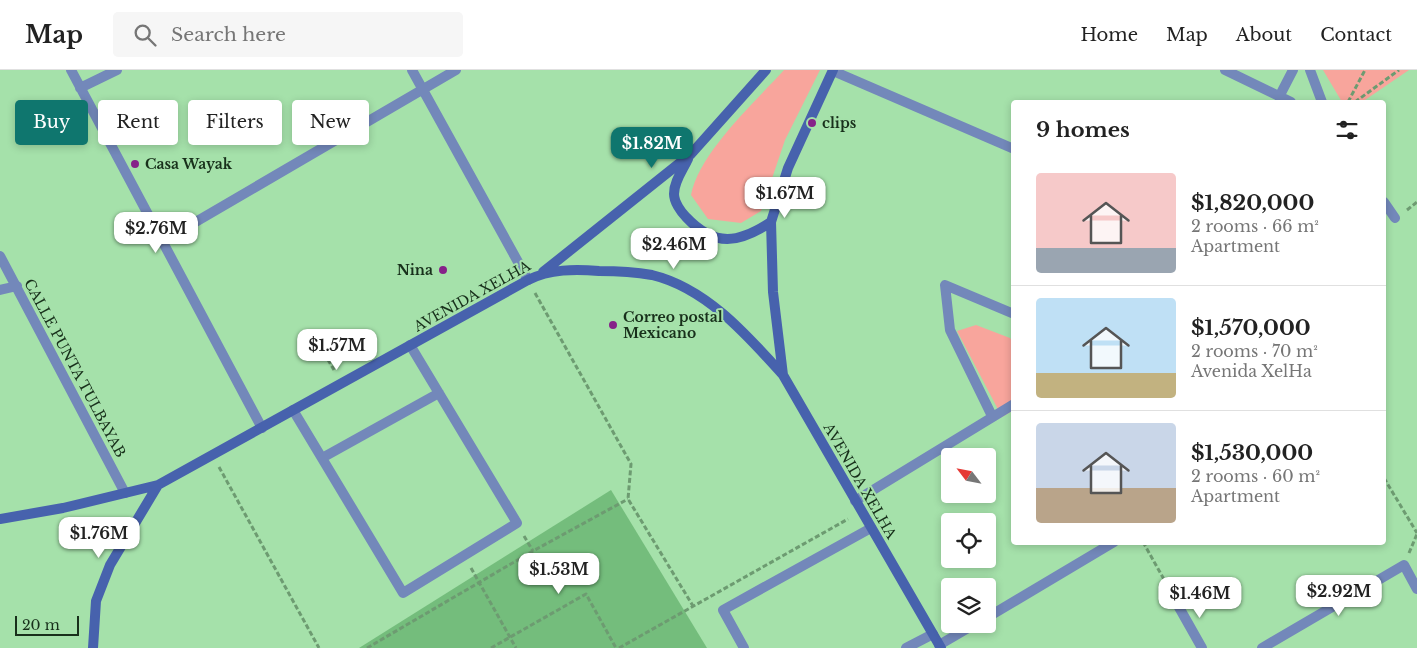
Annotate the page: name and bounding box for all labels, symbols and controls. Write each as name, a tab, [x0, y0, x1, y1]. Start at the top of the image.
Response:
search box	[113, 12, 463, 57]
text: Map	[25, 20, 83, 49]
icon: search	[131, 21, 159, 49]
text: Search here	[171, 23, 286, 46]
text: Home	[1080, 24, 1138, 46]
text: Map	[1166, 24, 1208, 46]
text: About	[1236, 24, 1292, 46]
text: Contact	[1320, 24, 1392, 46]
chip: Buy	[15, 100, 88, 145]
chip: Rent	[98, 100, 178, 145]
chip: Filters	[188, 100, 282, 145]
chip: New	[292, 100, 369, 145]
place label: clips	[822, 114, 857, 132]
icon: filters	[1333, 116, 1361, 144]
marker: clips	[806, 117, 818, 129]
text: 9 homes	[1036, 117, 1130, 143]
pin: $1.82M	[611, 126, 693, 169]
text: $1.82M	[622, 133, 682, 153]
place label: Casa Wayak	[145, 155, 233, 173]
marker: Casa Wayak	[129, 158, 141, 170]
pin: $1.67M	[744, 176, 826, 219]
text: $1.67M	[756, 183, 814, 203]
text: $1,820,000	[1191, 190, 1314, 216]
icon: home	[1076, 193, 1136, 253]
pin: $2.76M	[115, 212, 197, 254]
text: 2 rooms · 66 m²	[1191, 216, 1319, 236]
text: $2.76M	[125, 218, 187, 238]
pin: $2.46M	[633, 228, 715, 270]
text: $2.46M	[642, 234, 706, 254]
text: Apartment	[1191, 236, 1280, 256]
street label: AVENIDA XELHA	[410, 256, 534, 336]
place label: Nina	[397, 261, 433, 279]
marker: Nina	[437, 264, 449, 276]
street label: CALLE PUNTA TULBAYAB	[20, 276, 130, 461]
place label: Correo postal Mexicano	[623, 308, 723, 342]
text: $1,570,000	[1191, 315, 1311, 341]
icon: home	[1076, 318, 1136, 378]
marker: Correo postal Mexicano	[607, 319, 619, 331]
pin: $1.57M	[296, 328, 378, 371]
text: $1.57M	[308, 335, 366, 355]
text: 2 rooms · 70 m²	[1191, 341, 1318, 361]
text: Avenida XelHa	[1191, 361, 1312, 381]
street label: AVENIDA XELHA	[819, 419, 901, 542]
text: $1,530,000	[1191, 440, 1313, 466]
icon: home	[1076, 443, 1136, 503]
north arrow	[941, 448, 996, 502]
map controls	[941, 448, 996, 633]
text: 2 rooms · 60 m²	[1191, 466, 1320, 486]
text: Apartment	[1191, 486, 1280, 506]
button: locate	[941, 513, 996, 568]
pin: $1.76M	[58, 516, 140, 559]
text: $1.76M	[70, 523, 128, 543]
pin: $1.53M	[518, 552, 600, 595]
text: $1.53M	[529, 559, 589, 579]
pin: $2.92M	[1298, 574, 1380, 617]
pin: $1.46M	[1159, 576, 1241, 619]
button: layers	[941, 578, 996, 633]
text: $2.92M	[1307, 581, 1371, 601]
text: $1.46M	[1169, 583, 1231, 603]
scale bar	[15, 613, 79, 636]
text: 20 m	[22, 616, 60, 634]

